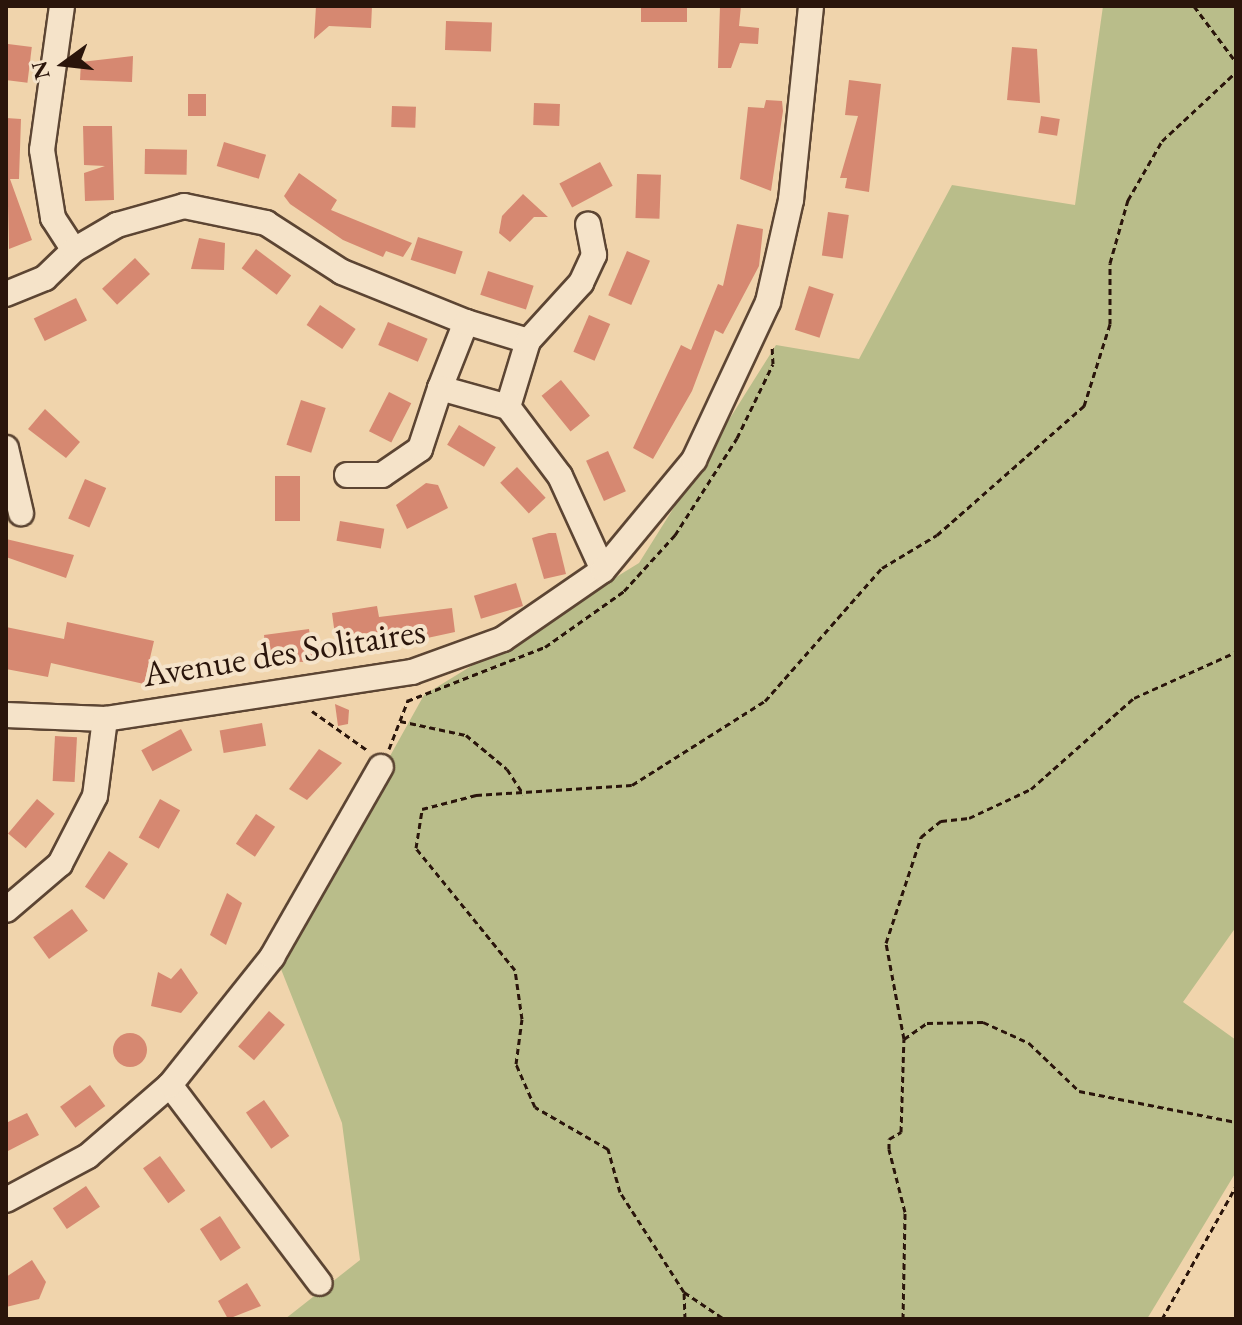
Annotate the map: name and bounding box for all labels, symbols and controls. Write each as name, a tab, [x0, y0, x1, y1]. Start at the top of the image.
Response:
north arrow	[24, 24, 104, 104]
text: N	[24, 58, 57, 83]
street label: Avenue des Solitaires	[140, 608, 428, 696]

